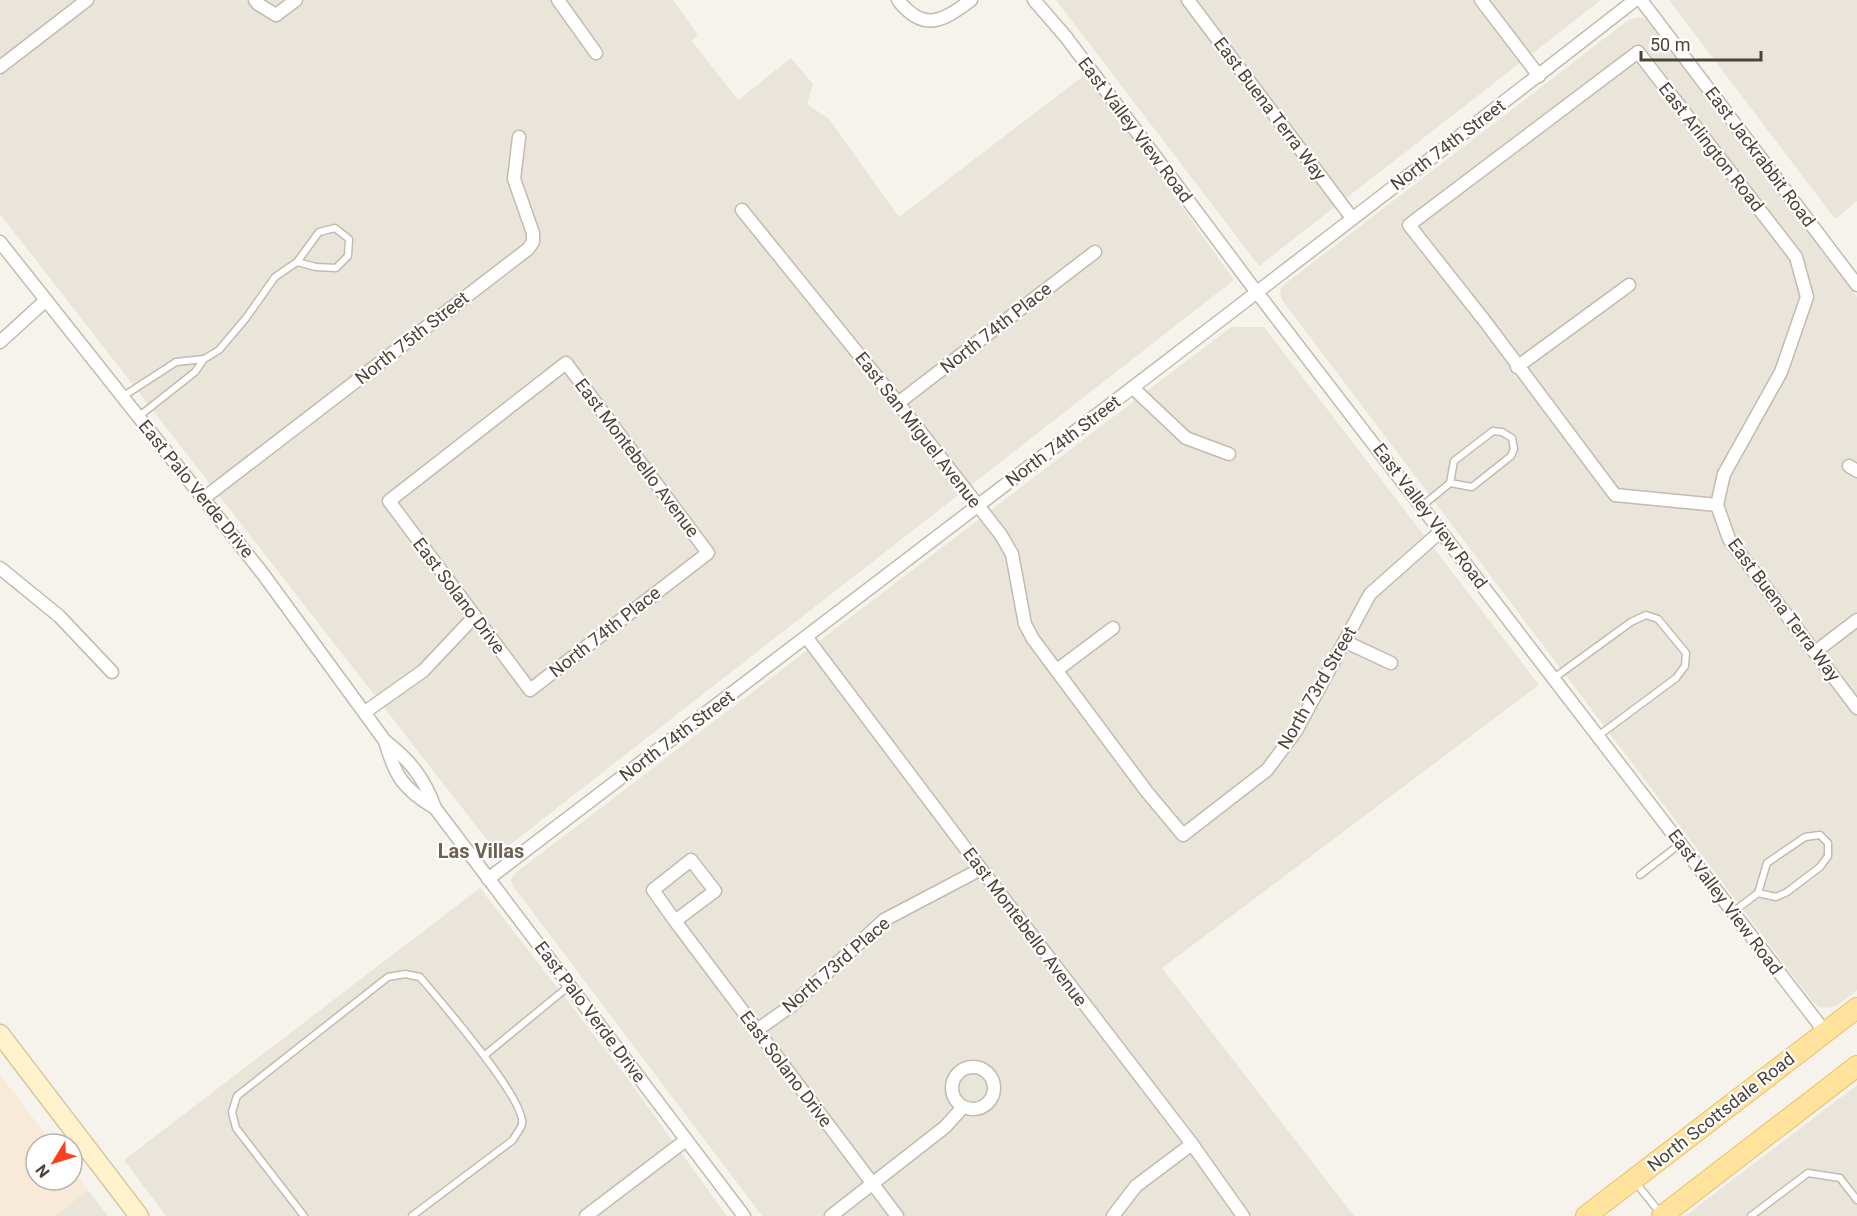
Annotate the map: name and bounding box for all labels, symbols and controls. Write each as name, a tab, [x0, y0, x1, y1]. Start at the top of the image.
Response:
scale bar	[1641, 24, 1761, 62]
street label: East Buena Terra Way	[1210, 33, 1331, 185]
text: 50 m	[1650, 34, 1690, 55]
street label: East Valley View Road	[1074, 53, 1197, 206]
street label: East Arlington Road	[1654, 78, 1768, 215]
street label: East Jackrabbit Road	[1701, 83, 1820, 231]
street label: North 74th Street	[1386, 95, 1509, 194]
street label: North 74th Place	[936, 278, 1055, 377]
street label: North 75th Street	[351, 287, 473, 388]
street label: East San Miguel Avenue	[851, 348, 986, 512]
street label: East Montebello Avenue	[571, 374, 704, 541]
street label: North 74th Street	[1001, 391, 1124, 490]
street label: East Palo Verde Drive	[134, 416, 258, 562]
street label: East Valley View Road	[1369, 439, 1492, 592]
street label: East Solano Drive	[409, 534, 510, 658]
street label: East Buena Terra Way	[1724, 534, 1845, 686]
street label: North 74th Place	[545, 582, 664, 681]
street label: North 73rd Street	[1273, 623, 1360, 753]
street label: North 74th Street	[615, 686, 738, 785]
street label: East Valley View Road	[1664, 825, 1787, 978]
district label: Las Villas	[438, 839, 524, 863]
street label: East Montebello Avenue	[959, 843, 1092, 1010]
street label: North 73rd Place	[778, 912, 894, 1017]
street label: East Palo Verde Drive	[531, 937, 650, 1086]
street label: East Solano Drive	[736, 1007, 837, 1131]
street label: North Scottsdale Road	[1643, 1048, 1798, 1176]
north arrow	[24, 1132, 84, 1192]
text: N	[32, 1161, 54, 1181]

